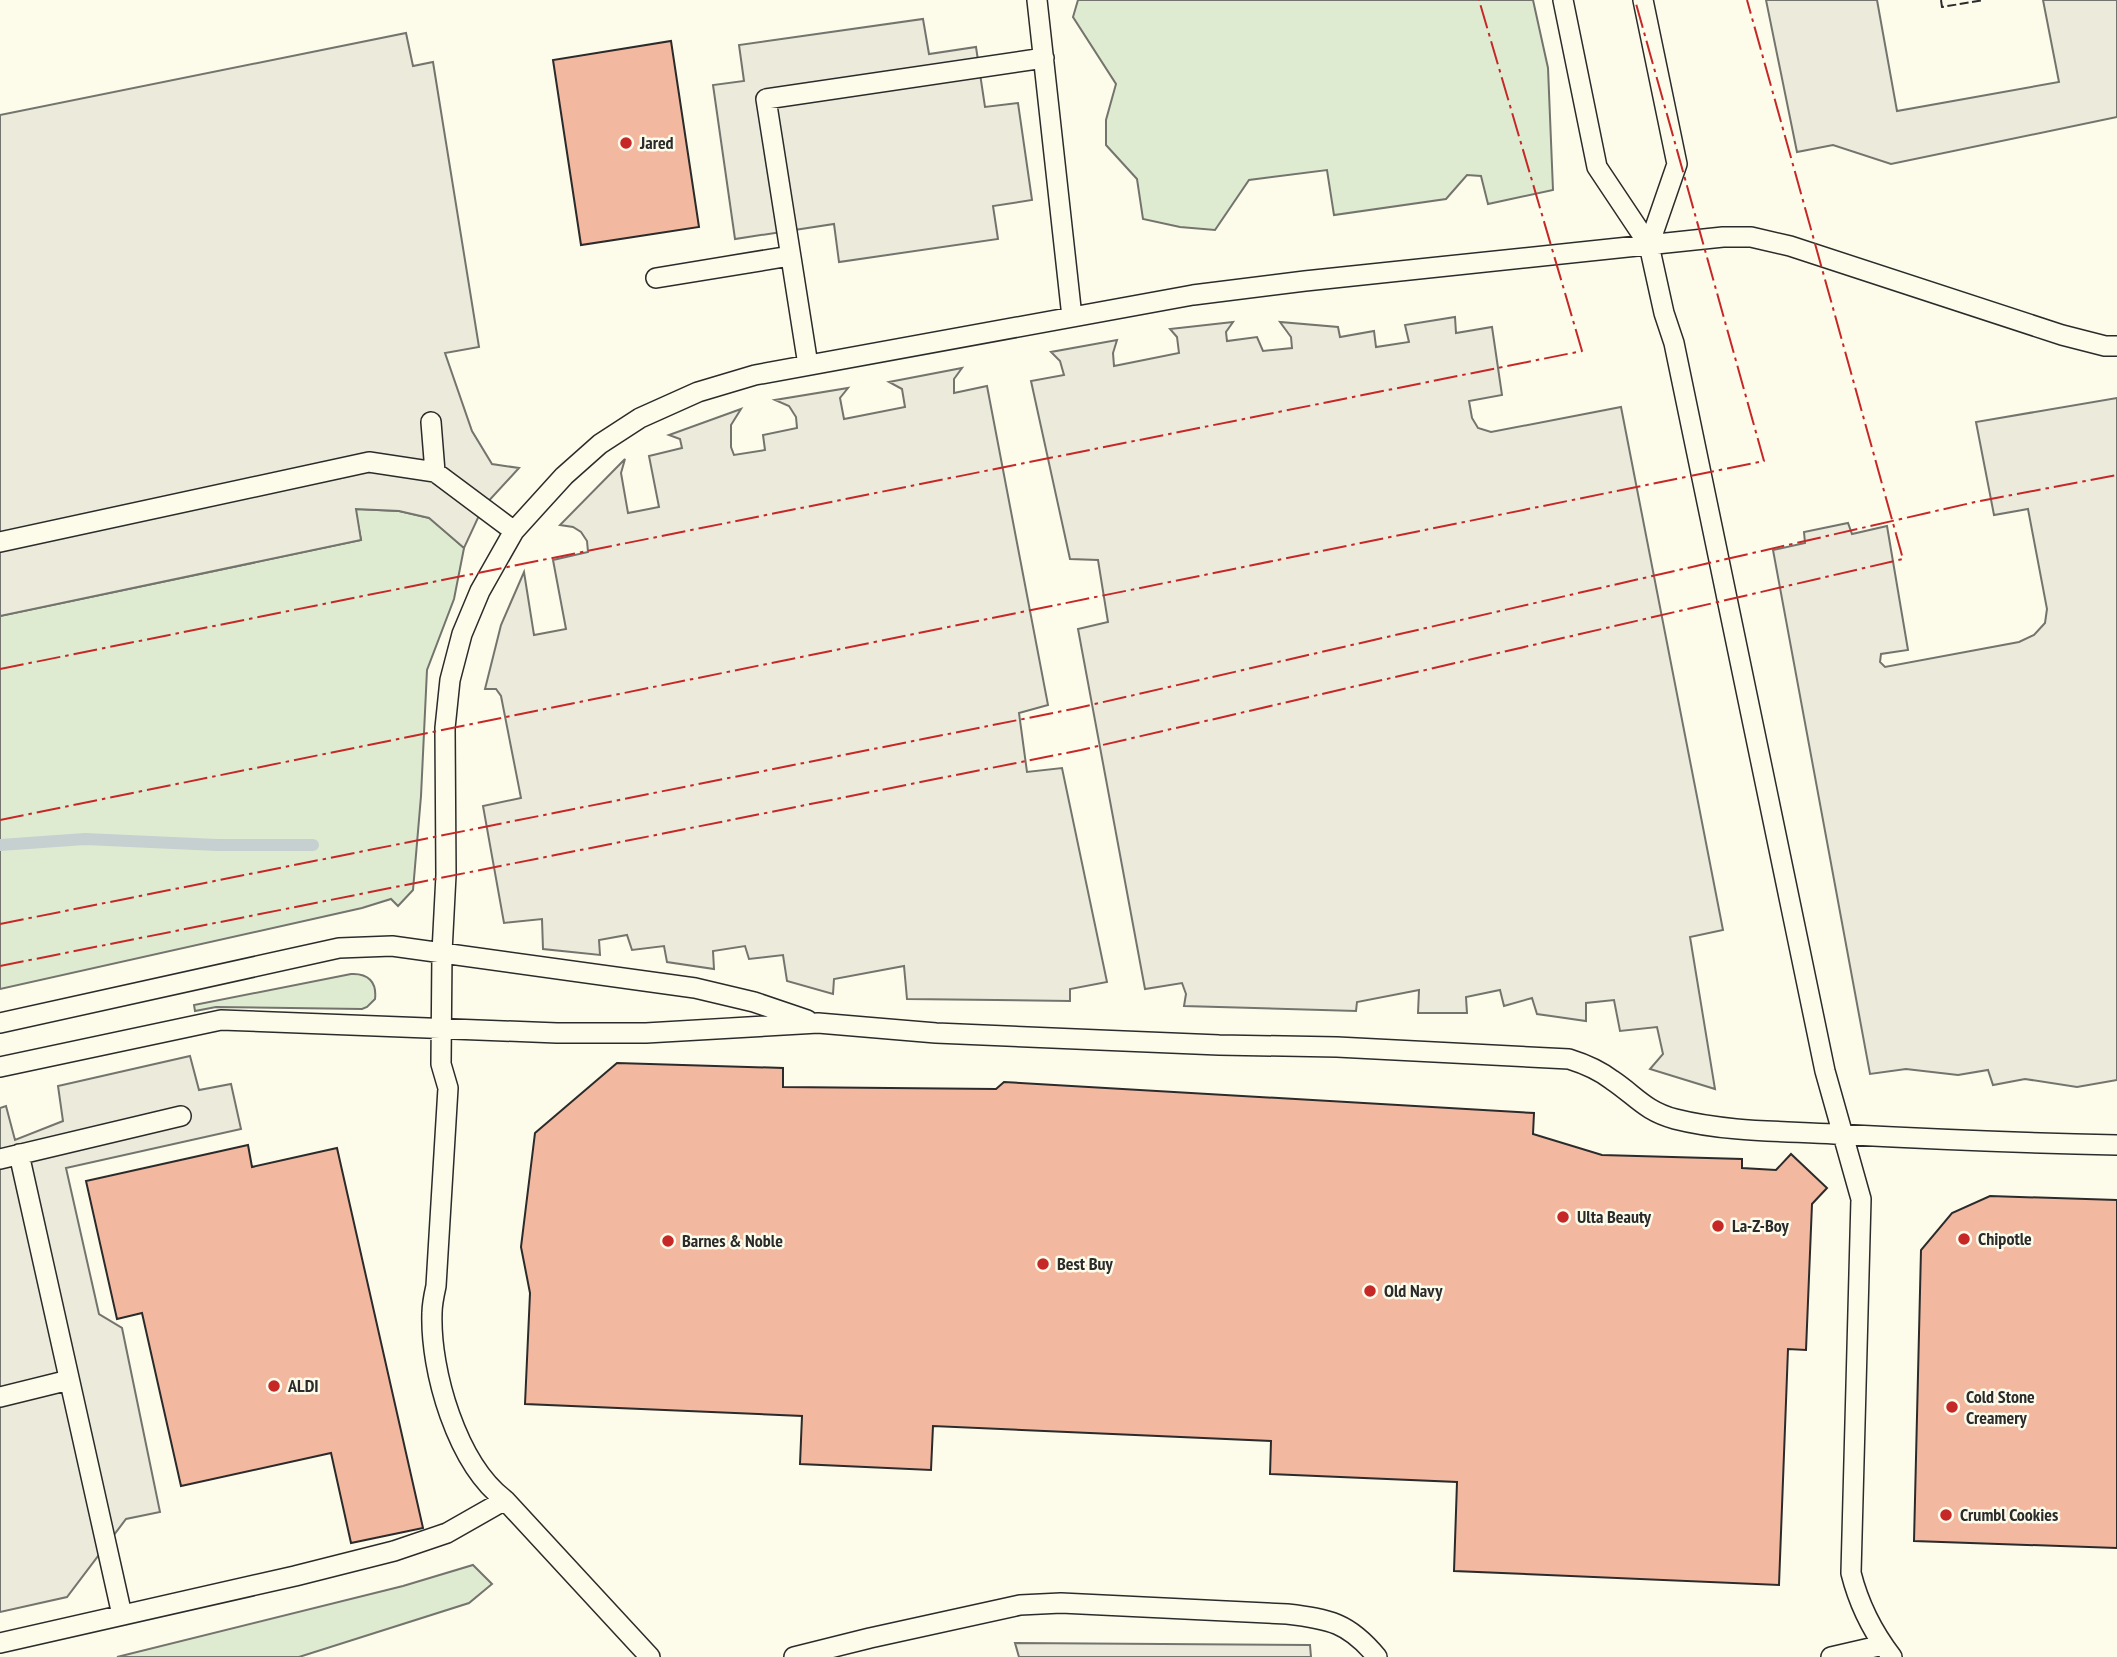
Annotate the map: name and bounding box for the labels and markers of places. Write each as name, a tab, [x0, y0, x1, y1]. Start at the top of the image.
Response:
place label: Jared	[639, 131, 674, 154]
marker: Jared	[618, 135, 634, 151]
place label: Ulta Beauty	[1577, 1205, 1652, 1228]
marker: Ulta Beauty	[1555, 1209, 1571, 1225]
place label: La-Z-Boy	[1732, 1214, 1790, 1237]
marker: La-Z-Boy	[1710, 1218, 1726, 1234]
place label: Chipotle	[1978, 1227, 2032, 1250]
place label: Barnes & Noble	[682, 1229, 783, 1252]
marker: Chipotle	[1956, 1231, 1972, 1247]
marker: Barnes & Noble	[660, 1233, 676, 1249]
place label: Best Buy	[1057, 1252, 1114, 1275]
marker: Best Buy	[1035, 1256, 1051, 1272]
place label: Old Navy	[1384, 1279, 1443, 1302]
marker: Old Navy	[1362, 1283, 1378, 1299]
place label: ALDI	[287, 1374, 319, 1397]
marker: ALDI	[266, 1378, 282, 1394]
place label: Cold Stone Creamery	[1966, 1385, 2035, 1429]
marker: Cold Stone Creamery	[1944, 1399, 1960, 1415]
place label: Crumbl Cookies	[1960, 1503, 2058, 1526]
marker: Crumbl Cookies	[1938, 1507, 1954, 1523]

